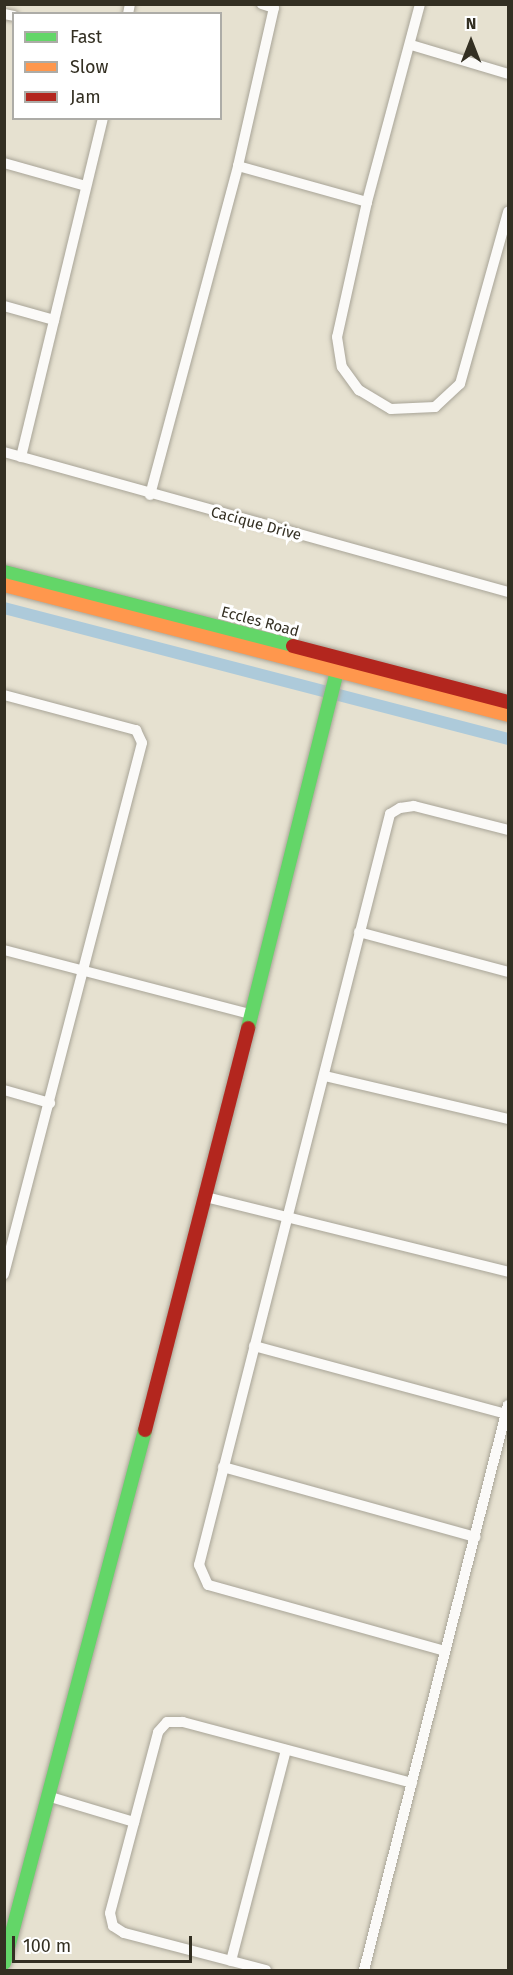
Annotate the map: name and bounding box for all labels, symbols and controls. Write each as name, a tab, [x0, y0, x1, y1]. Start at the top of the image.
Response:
legend	[12, 12, 222, 120]
north arrow	[441, 12, 501, 72]
text: N	[466, 14, 476, 33]
text: Fast	[70, 26, 102, 48]
text: Slow	[70, 56, 108, 78]
text: Jam	[70, 86, 101, 108]
street label: Cacique Drive	[209, 503, 303, 545]
street label: Eccles Road	[219, 603, 301, 641]
scale bar	[15, 1924, 195, 1962]
text: 100 m	[23, 1935, 71, 1957]

